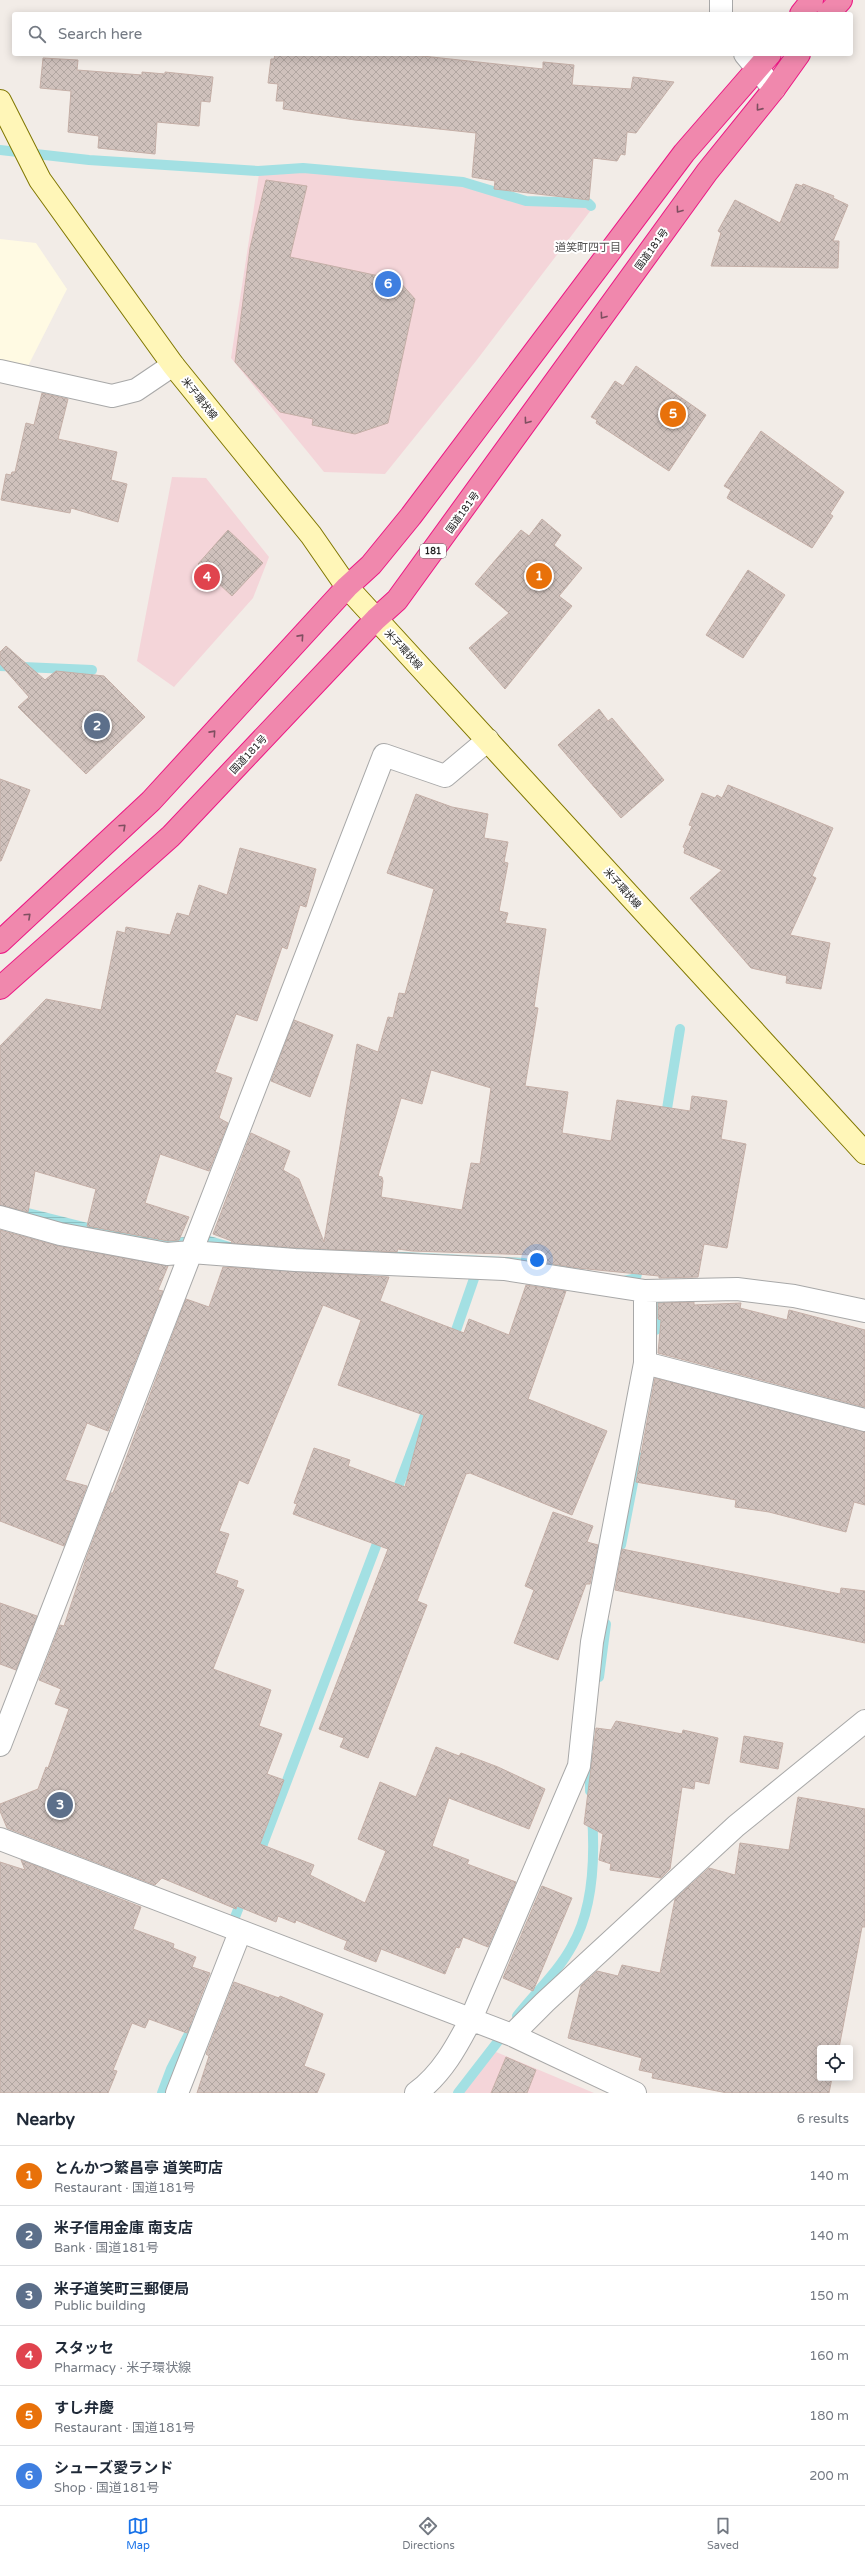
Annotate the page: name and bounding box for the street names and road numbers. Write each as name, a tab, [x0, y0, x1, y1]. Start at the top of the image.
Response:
street label: 国道181号	[633, 226, 671, 273]
street label: 米子環状線	[179, 375, 220, 422]
street label: 国道181号	[444, 489, 482, 536]
road number: 181	[420, 544, 446, 558]
street label: 米子環状線	[382, 627, 425, 672]
street label: 国道181号	[228, 733, 270, 777]
street label: 米子環状線	[601, 866, 643, 911]

